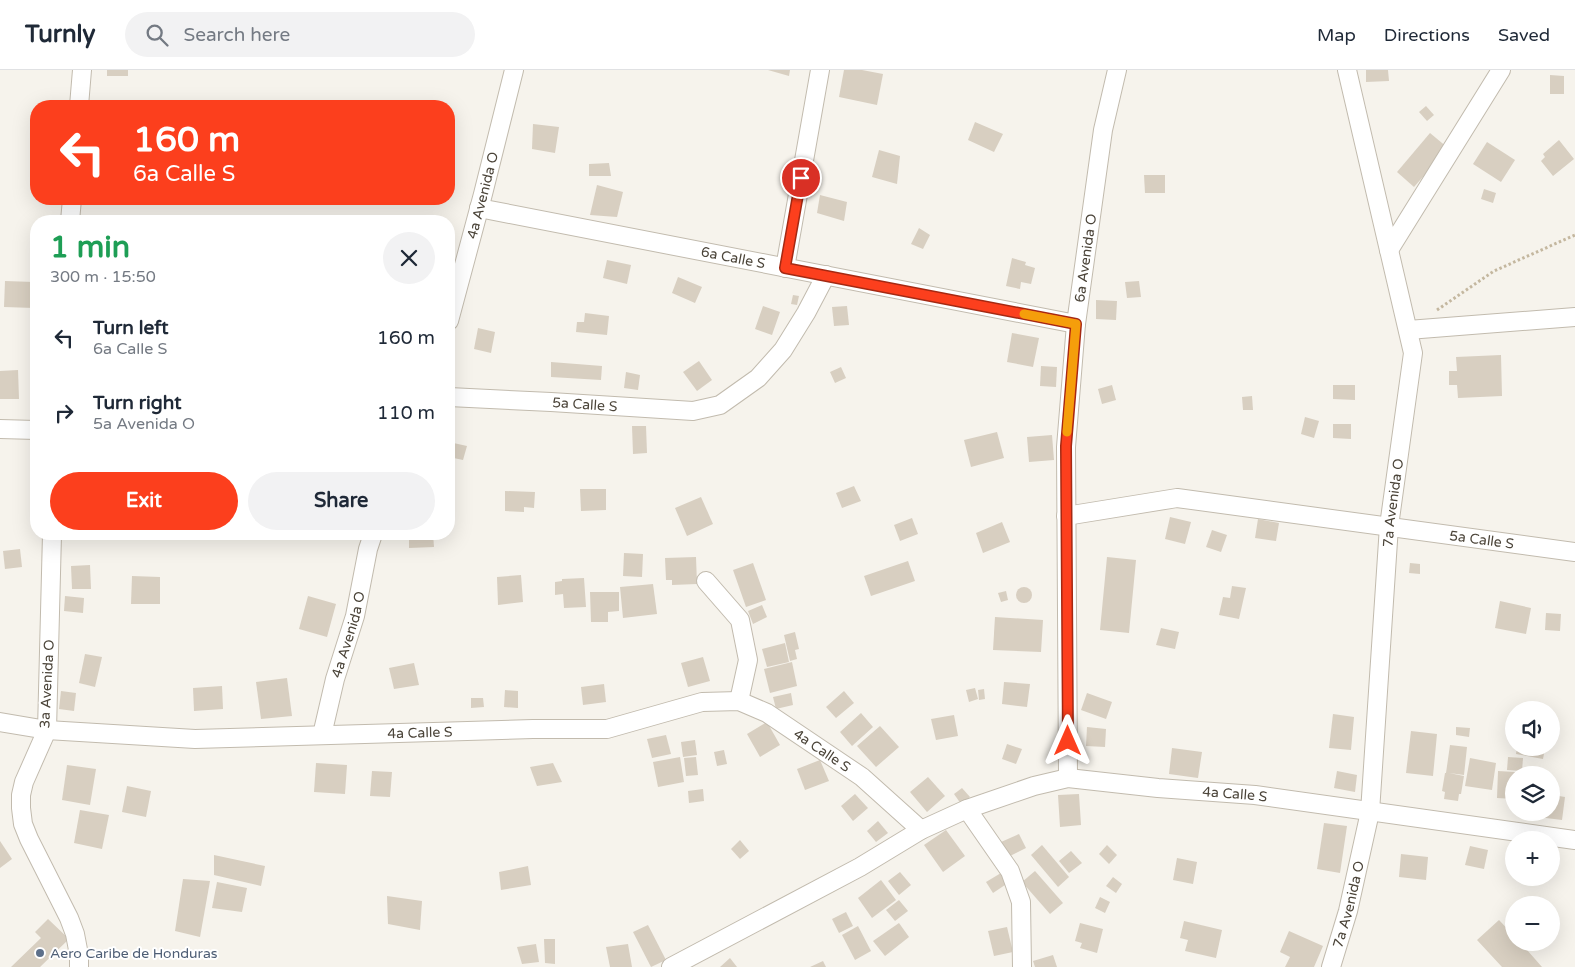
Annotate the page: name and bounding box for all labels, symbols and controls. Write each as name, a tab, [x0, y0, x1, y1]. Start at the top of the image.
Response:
search box	[125, 12, 475, 57]
text: Turnly	[25, 20, 95, 49]
icon: search	[143, 21, 171, 49]
text: Search here	[183, 24, 290, 46]
text: Map	[1317, 24, 1356, 46]
text: Directions	[1384, 24, 1470, 46]
text: Saved	[1498, 24, 1550, 46]
text: 160 m	[133, 119, 240, 161]
icon: left	[50, 120, 115, 185]
street label: 4a Avenida O	[463, 150, 502, 241]
pin	[780, 157, 822, 199]
text: 6a Calle S	[133, 161, 235, 187]
icon: arrive	[787, 164, 815, 192]
street label: 6a Avenida O	[1071, 213, 1100, 303]
text: 1 min	[50, 229, 130, 266]
button: close	[383, 232, 435, 284]
street label: 6a Calle S	[700, 243, 767, 272]
text: 300 m · 15:50	[50, 267, 156, 287]
text: Turn left	[93, 317, 169, 339]
icon: left	[50, 324, 78, 352]
text: 160 m	[377, 327, 435, 349]
text: 6a Calle S	[93, 339, 167, 359]
text: Turn right	[93, 392, 181, 414]
street label: 5a Calle S	[552, 394, 618, 415]
icon: right	[50, 399, 78, 427]
text: 110 m	[377, 402, 435, 424]
text: 5a Avenida O	[93, 414, 195, 434]
street label: 7a Avenida O	[1379, 457, 1407, 548]
button: Exit	[50, 472, 238, 530]
button: Share	[248, 472, 435, 530]
street label: 5a Calle S	[1448, 527, 1516, 552]
street label: 4a Avenida O	[327, 590, 368, 680]
street label: 3a Avenida O	[36, 639, 58, 729]
map controls	[1505, 701, 1560, 951]
button: sound	[1505, 701, 1560, 756]
position arrow	[1041, 714, 1093, 766]
street label: 4a Calle S	[387, 723, 453, 742]
street label: 4a Calle S	[791, 725, 854, 776]
button: layers	[1505, 766, 1560, 821]
street label: 4a Calle S	[1202, 783, 1269, 805]
button: +	[1505, 831, 1560, 886]
street label: 7a Avenida O	[1329, 859, 1367, 950]
button: −	[1505, 896, 1560, 951]
place label: Aero Caribe de Honduras	[50, 945, 218, 962]
marker: Aero Caribe de Honduras	[34, 947, 46, 959]

